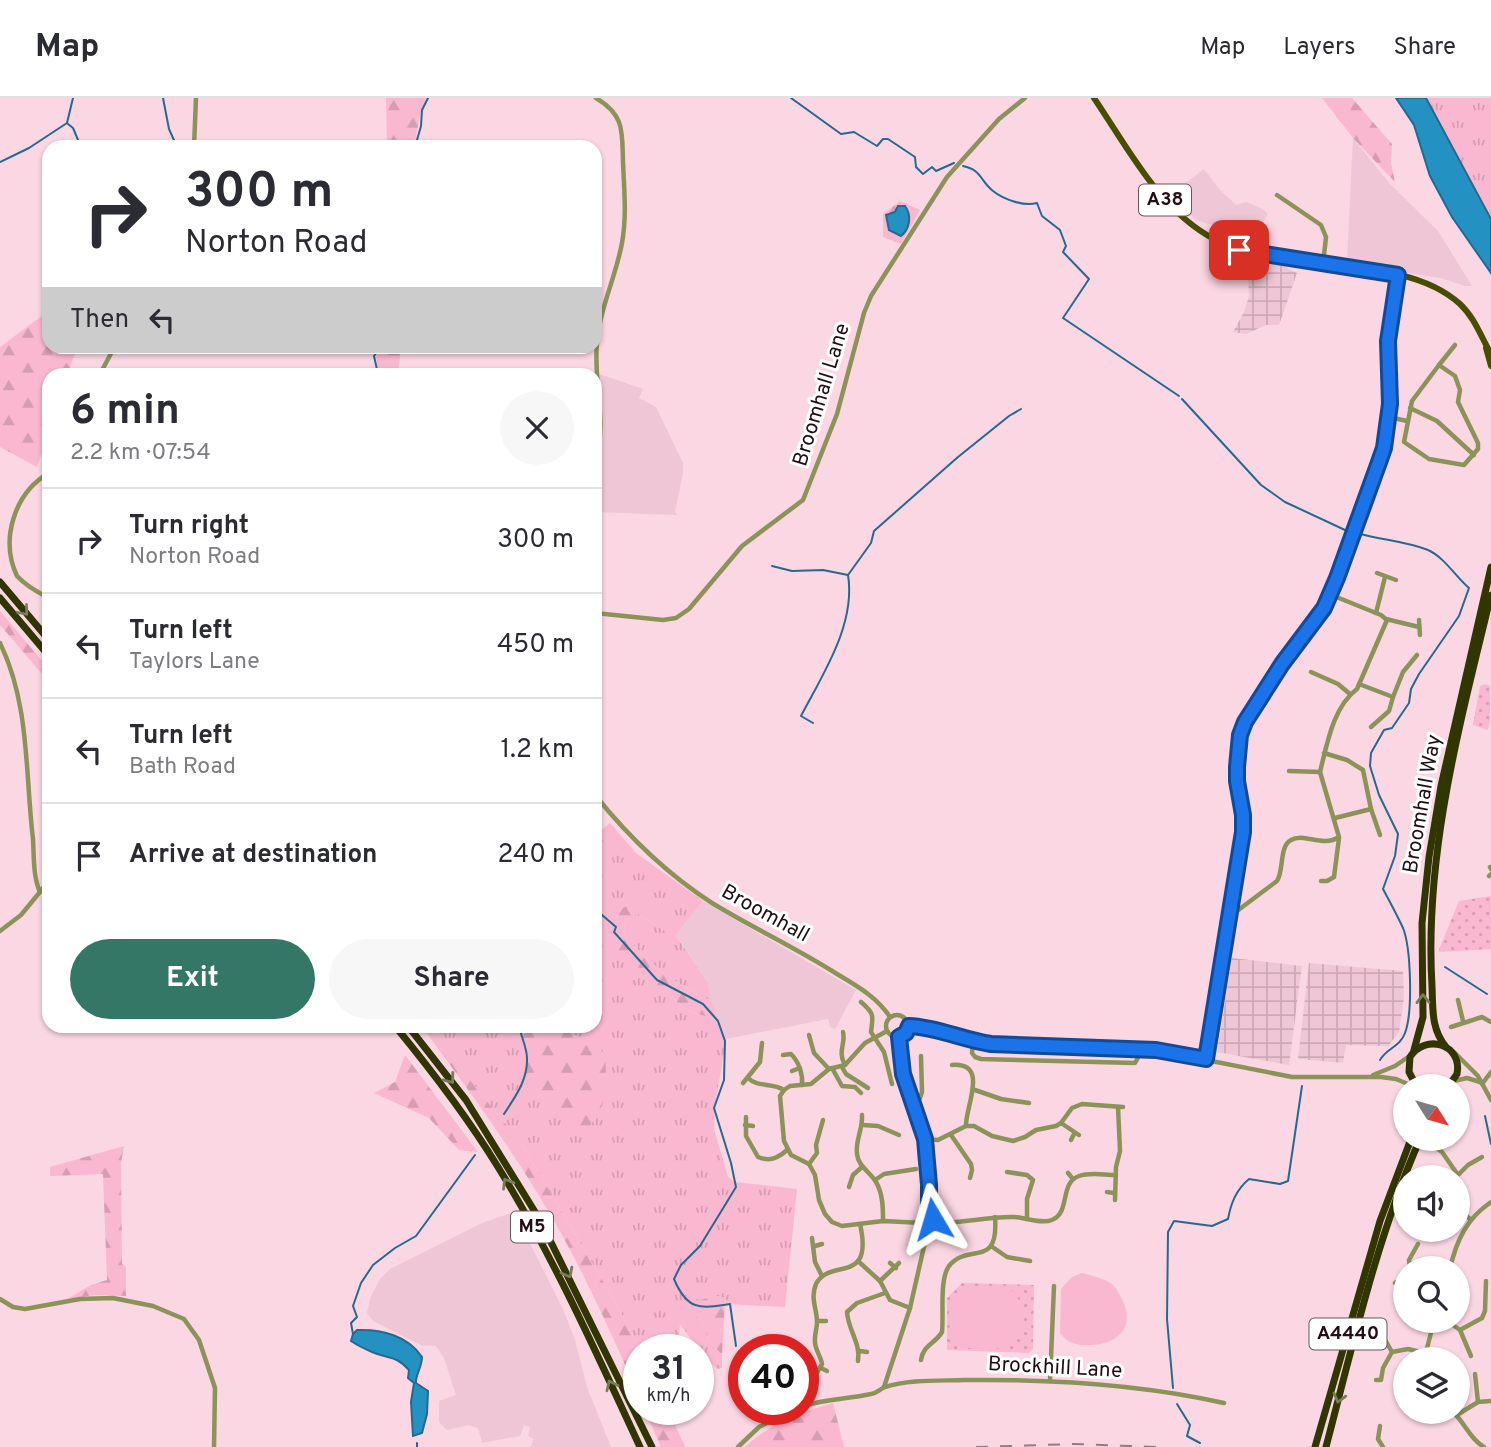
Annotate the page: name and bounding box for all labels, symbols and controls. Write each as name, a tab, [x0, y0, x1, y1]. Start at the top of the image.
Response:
text: Map	[35, 27, 99, 69]
text: Map	[1200, 33, 1245, 63]
text: Layers	[1283, 33, 1355, 63]
text: Share	[1393, 33, 1456, 63]
text: 300 m	[185, 163, 333, 225]
icon: right	[70, 168, 161, 259]
road number: A38	[1139, 184, 1191, 216]
pin	[1209, 220, 1269, 280]
text: Norton Road	[185, 224, 367, 264]
icon: arrive	[1220, 231, 1258, 269]
icon: left	[143, 301, 181, 339]
text: Then	[70, 304, 129, 337]
street label: Broomhall Lane	[787, 320, 857, 470]
text: 6 min	[70, 386, 180, 439]
button: close	[500, 391, 574, 465]
text: 2.2 km · 07:54	[70, 439, 211, 468]
text: Turn right	[129, 510, 249, 543]
icon: right	[70, 522, 108, 560]
text: 300 m	[497, 524, 574, 557]
text: Norton Road	[129, 543, 260, 572]
one-way arrow	[16, 603, 28, 616]
text: Turn left	[129, 615, 233, 648]
icon: left	[70, 627, 108, 665]
text: 450 m	[497, 629, 574, 662]
text: Taylors Lane	[129, 648, 260, 677]
text: Turn left	[129, 720, 233, 753]
icon: left	[70, 732, 108, 770]
street label: Broomhall Way	[1397, 732, 1449, 876]
text: 1.2 km	[501, 734, 574, 767]
text: Bath Road	[129, 753, 236, 782]
icon: arrive	[70, 837, 108, 875]
text: Arrive at destination	[129, 839, 377, 872]
text: 240 m	[497, 839, 574, 872]
street label: Broomhall	[716, 879, 814, 949]
button: Exit	[70, 939, 315, 1019]
button: Share	[329, 939, 574, 1019]
one-way arrow	[1415, 993, 1431, 1004]
one-way arrow	[442, 1071, 454, 1084]
north arrow	[1393, 1074, 1470, 1152]
map controls	[1393, 1074, 1470, 1424]
button: sound	[1393, 1165, 1470, 1242]
one-way arrow	[502, 1177, 515, 1190]
position arrow	[896, 1182, 970, 1256]
road number: M5	[511, 1212, 553, 1242]
button: search	[1393, 1256, 1470, 1333]
one-way arrow	[560, 1266, 573, 1278]
road number: A4440	[1310, 1318, 1386, 1350]
speed limit sign: 40	[728, 1334, 819, 1425]
button: layers	[1393, 1347, 1470, 1424]
text: 31	[651, 1348, 686, 1392]
street label: Brockhill Lane	[987, 1351, 1123, 1385]
one-way arrow	[605, 1380, 619, 1392]
text: km/h	[647, 1385, 690, 1408]
one-way arrow	[1333, 1392, 1347, 1404]

